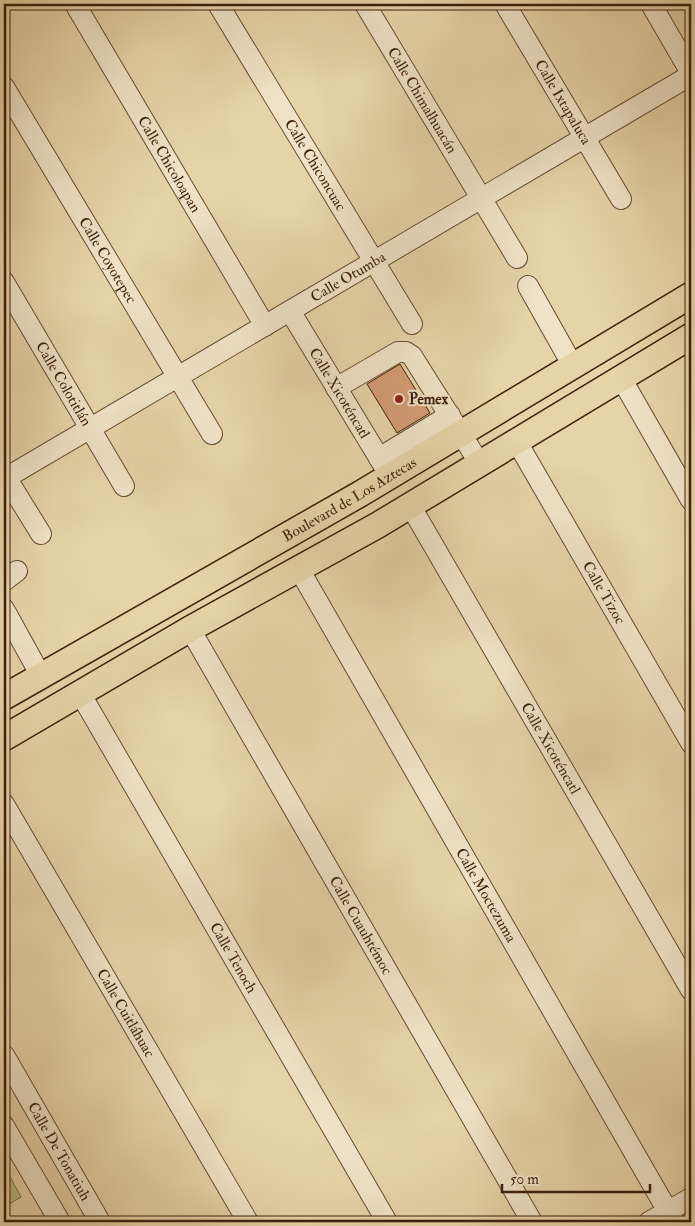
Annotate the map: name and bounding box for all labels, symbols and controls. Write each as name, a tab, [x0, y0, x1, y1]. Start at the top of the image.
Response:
street label: Calle Chimalhuacán	[383, 44, 462, 157]
street label: Calle Ixtapaluca	[531, 56, 596, 149]
street label: Calle Chicoloapan	[134, 112, 206, 216]
street label: Calle Chiconcuac	[280, 115, 351, 214]
street label: Calle Coyotepec	[75, 214, 141, 307]
street label: Calle Otumba	[307, 247, 390, 306]
street label: Calle Colotitlán	[32, 338, 96, 430]
street label: Calle Xicoténcatl	[305, 344, 375, 442]
place label: Pemex	[409, 390, 449, 409]
marker: Pemex	[393, 393, 405, 405]
street label: Boulevard de Los Aztecas	[279, 453, 420, 546]
street label: Calle Tizoc	[578, 558, 630, 628]
street label: Calle Xicoténcatl	[517, 699, 585, 798]
street label: Calle Moctezuma	[452, 844, 521, 946]
street label: Calle Cuauhtémoc	[325, 873, 397, 978]
street label: Calle Tenoch	[206, 919, 262, 997]
street label: Calle Cuitláhuac	[93, 965, 159, 1061]
street label: Calle De Tonatiuh	[24, 1099, 95, 1204]
scale bar	[502, 1161, 650, 1193]
text: 50 m	[510, 1170, 539, 1189]

